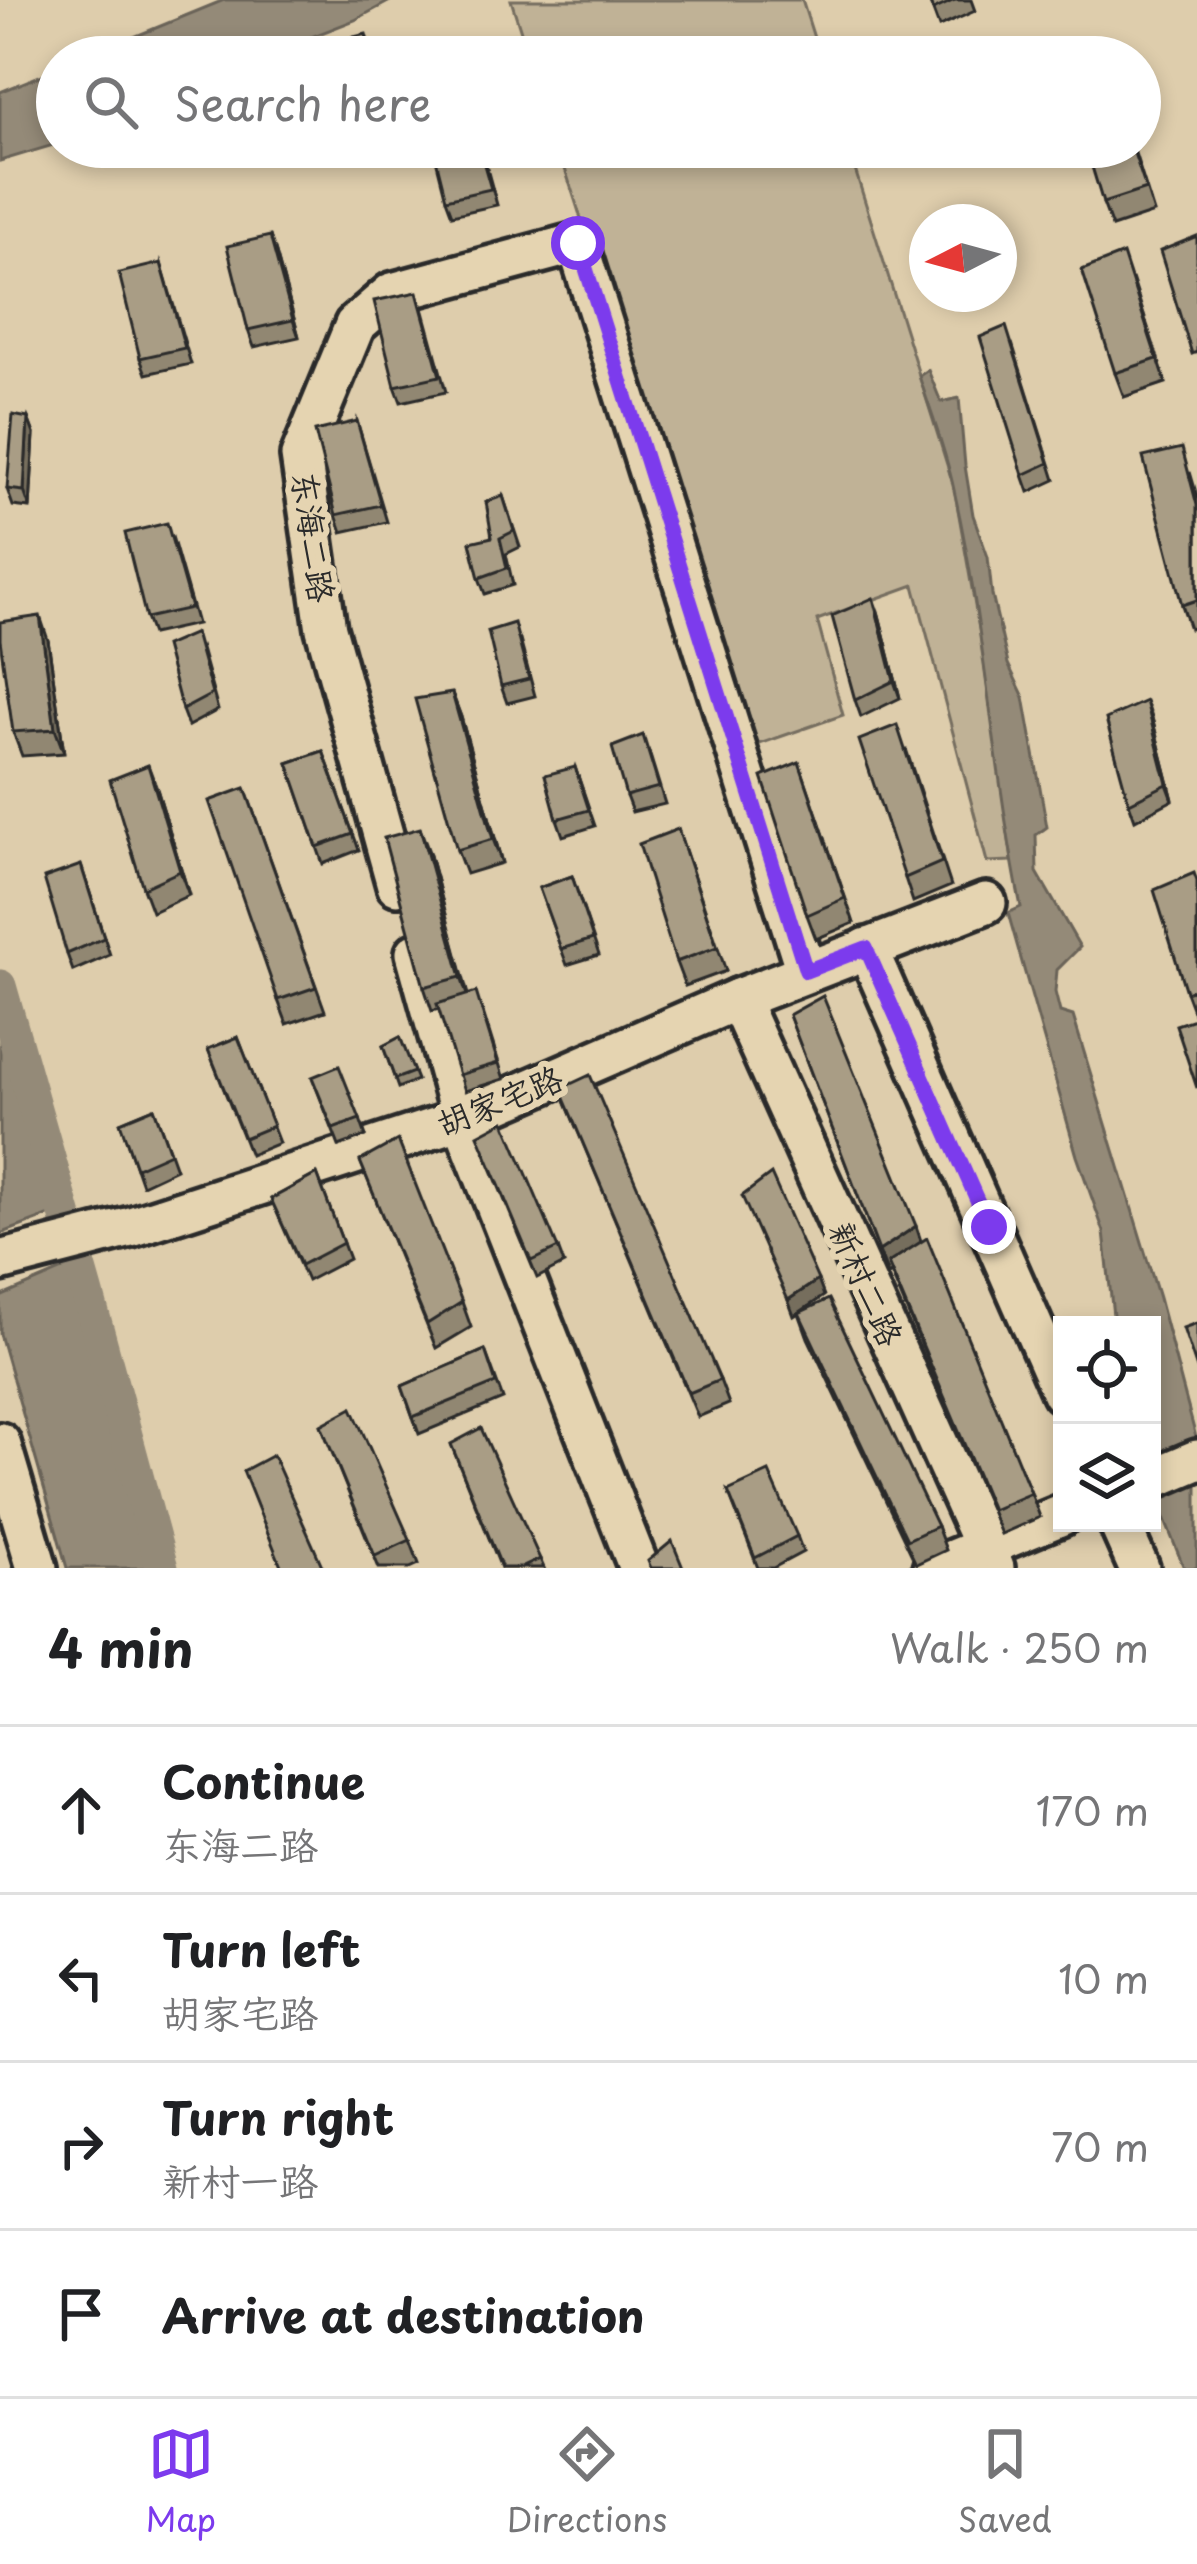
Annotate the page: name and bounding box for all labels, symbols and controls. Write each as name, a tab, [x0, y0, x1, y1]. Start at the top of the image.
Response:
search box	[36, 36, 1161, 168]
text: Search here	[174, 68, 431, 136]
icon: search	[78, 69, 144, 135]
north arrow	[909, 204, 1017, 312]
route start	[551, 216, 605, 270]
street label: 东海二路	[281, 468, 349, 606]
street label: 胡家宅路	[429, 1051, 570, 1147]
route end	[962, 1200, 1016, 1254]
street label: 新村二路	[818, 1213, 918, 1354]
map controls	[1053, 1316, 1161, 1532]
button: locate	[1053, 1316, 1161, 1424]
button: layers	[1053, 1424, 1161, 1532]
text: 4 min	[48, 1608, 193, 1685]
text: Walk · 250 m	[890, 1617, 1149, 1676]
text: Continue	[162, 1746, 365, 1814]
icon: ahead	[48, 1777, 114, 1843]
text: 170 m	[1036, 1780, 1149, 1839]
text: 东海二路	[162, 1814, 318, 1873]
text: Turn left	[162, 1914, 361, 1982]
icon: left	[48, 1945, 114, 2011]
text: 10 m	[1058, 1948, 1149, 2007]
text: 胡家宅路	[162, 1982, 318, 2041]
text: Turn right	[162, 2082, 394, 2150]
icon: right	[48, 2113, 114, 2179]
text: 70 m	[1051, 2116, 1149, 2175]
text: 新村一路	[162, 2150, 318, 2209]
text: Arrive at destination	[162, 2280, 645, 2348]
icon: arrive	[48, 2281, 114, 2347]
tab: Map	[145, 2421, 216, 2543]
tab: Directions	[507, 2421, 667, 2543]
tab: Saved	[958, 2421, 1052, 2543]

